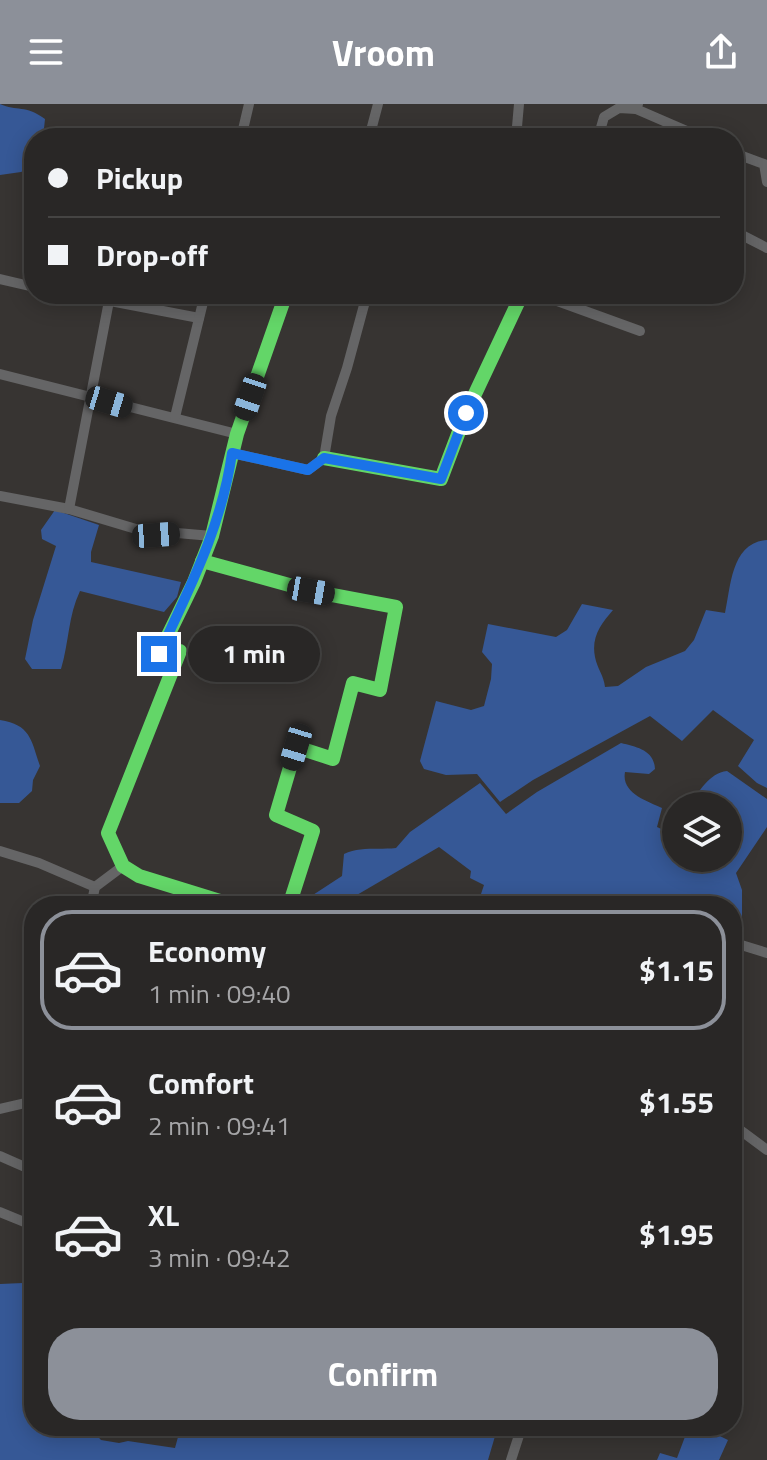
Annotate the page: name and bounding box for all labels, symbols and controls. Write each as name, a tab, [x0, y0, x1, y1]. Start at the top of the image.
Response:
text: Vroom	[332, 25, 435, 80]
icon: menu	[24, 30, 68, 74]
icon: share	[699, 30, 743, 74]
text: Pickup	[96, 155, 183, 201]
text: Drop-off	[96, 232, 208, 278]
car	[231, 370, 269, 424]
car	[83, 384, 135, 420]
route start	[448, 395, 484, 431]
car	[131, 521, 181, 549]
car	[285, 575, 337, 607]
callout: 1 min	[187, 626, 319, 682]
text: 1 min	[222, 634, 286, 673]
route end	[141, 636, 177, 672]
car	[278, 721, 314, 773]
map controls	[662, 792, 742, 872]
button: layers	[662, 792, 742, 872]
text: Economy	[148, 928, 266, 974]
icon: car	[52, 934, 124, 1006]
text: $1.15	[639, 947, 714, 993]
text: 1 min · 09:40	[148, 974, 291, 1013]
text: Comfort	[148, 1060, 254, 1106]
icon: car	[52, 1066, 124, 1138]
text: $1.55	[639, 1079, 714, 1125]
text: 2 min · 09:41	[148, 1106, 291, 1145]
text: XL	[148, 1192, 179, 1238]
icon: car	[52, 1198, 124, 1270]
text: $1.95	[639, 1211, 714, 1257]
text: 3 min · 09:42	[148, 1238, 291, 1277]
button: Confirm	[48, 1328, 718, 1420]

